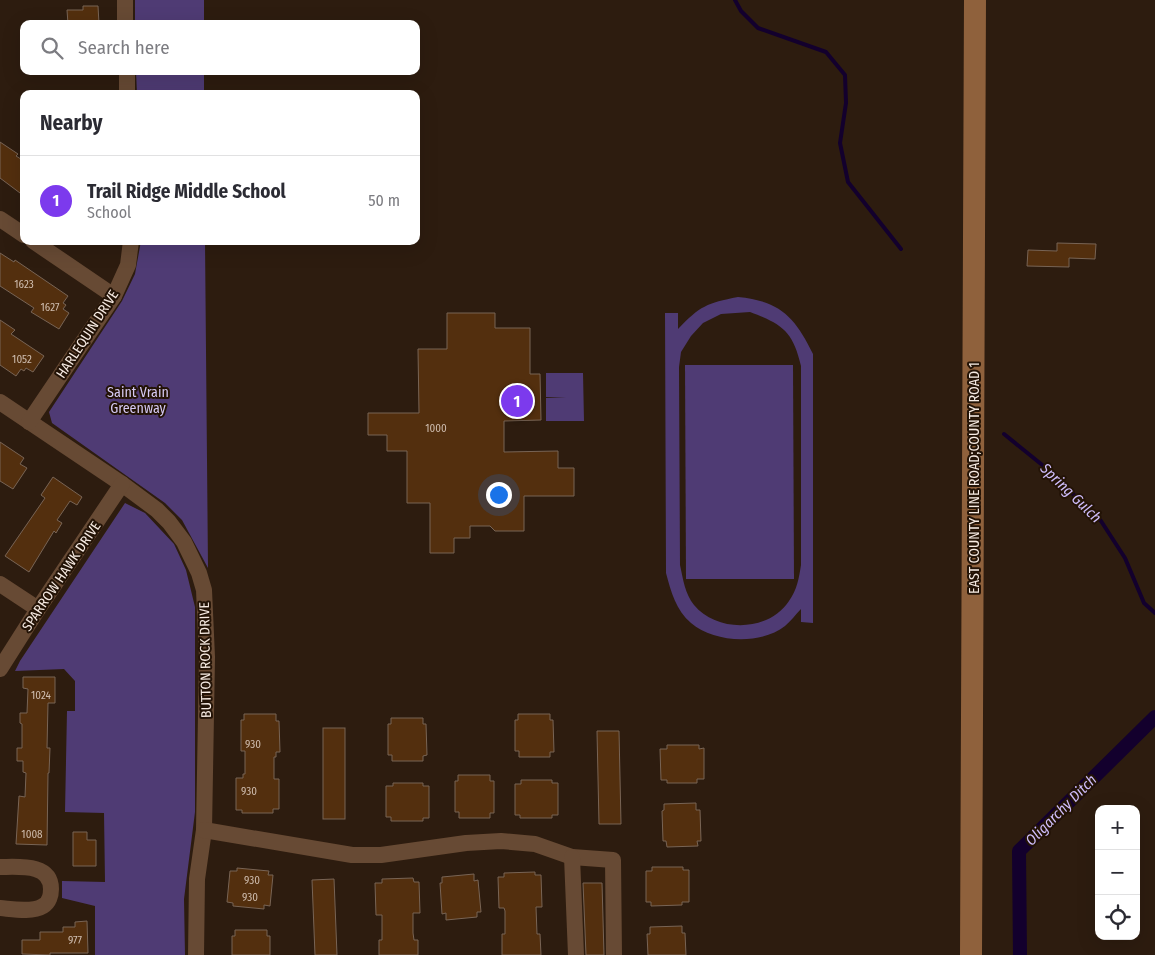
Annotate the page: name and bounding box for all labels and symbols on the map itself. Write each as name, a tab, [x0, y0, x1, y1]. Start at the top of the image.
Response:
house number: 1623	[14, 278, 34, 291]
street label: HARLEQUIN DRIVE	[53, 287, 122, 382]
house number: 1627	[41, 301, 60, 314]
house number: 1052	[12, 353, 32, 366]
street label: EAST COUNTY LINE ROAD;COUNTY ROAD 1	[966, 362, 983, 594]
pin: 1	[501, 382, 533, 420]
park label: Saint Vrain Greenway	[107, 384, 169, 417]
house number: 1000	[425, 422, 447, 435]
water label: Spring Gulch	[1036, 459, 1105, 526]
your location	[486, 482, 512, 508]
street label: SPARROW HAWK DRIVE	[18, 518, 105, 634]
street label: BUTTON ROCK DRIVE	[196, 601, 215, 718]
house number: 1024	[31, 689, 52, 702]
house number: 930	[245, 738, 261, 751]
water label: Oligarchy Ditch	[1022, 771, 1100, 849]
house number: 930	[241, 785, 257, 798]
house number: 1008	[21, 828, 43, 841]
house number: 930	[244, 874, 260, 887]
house number: 930	[242, 891, 258, 904]
house number: 977	[68, 934, 83, 947]

